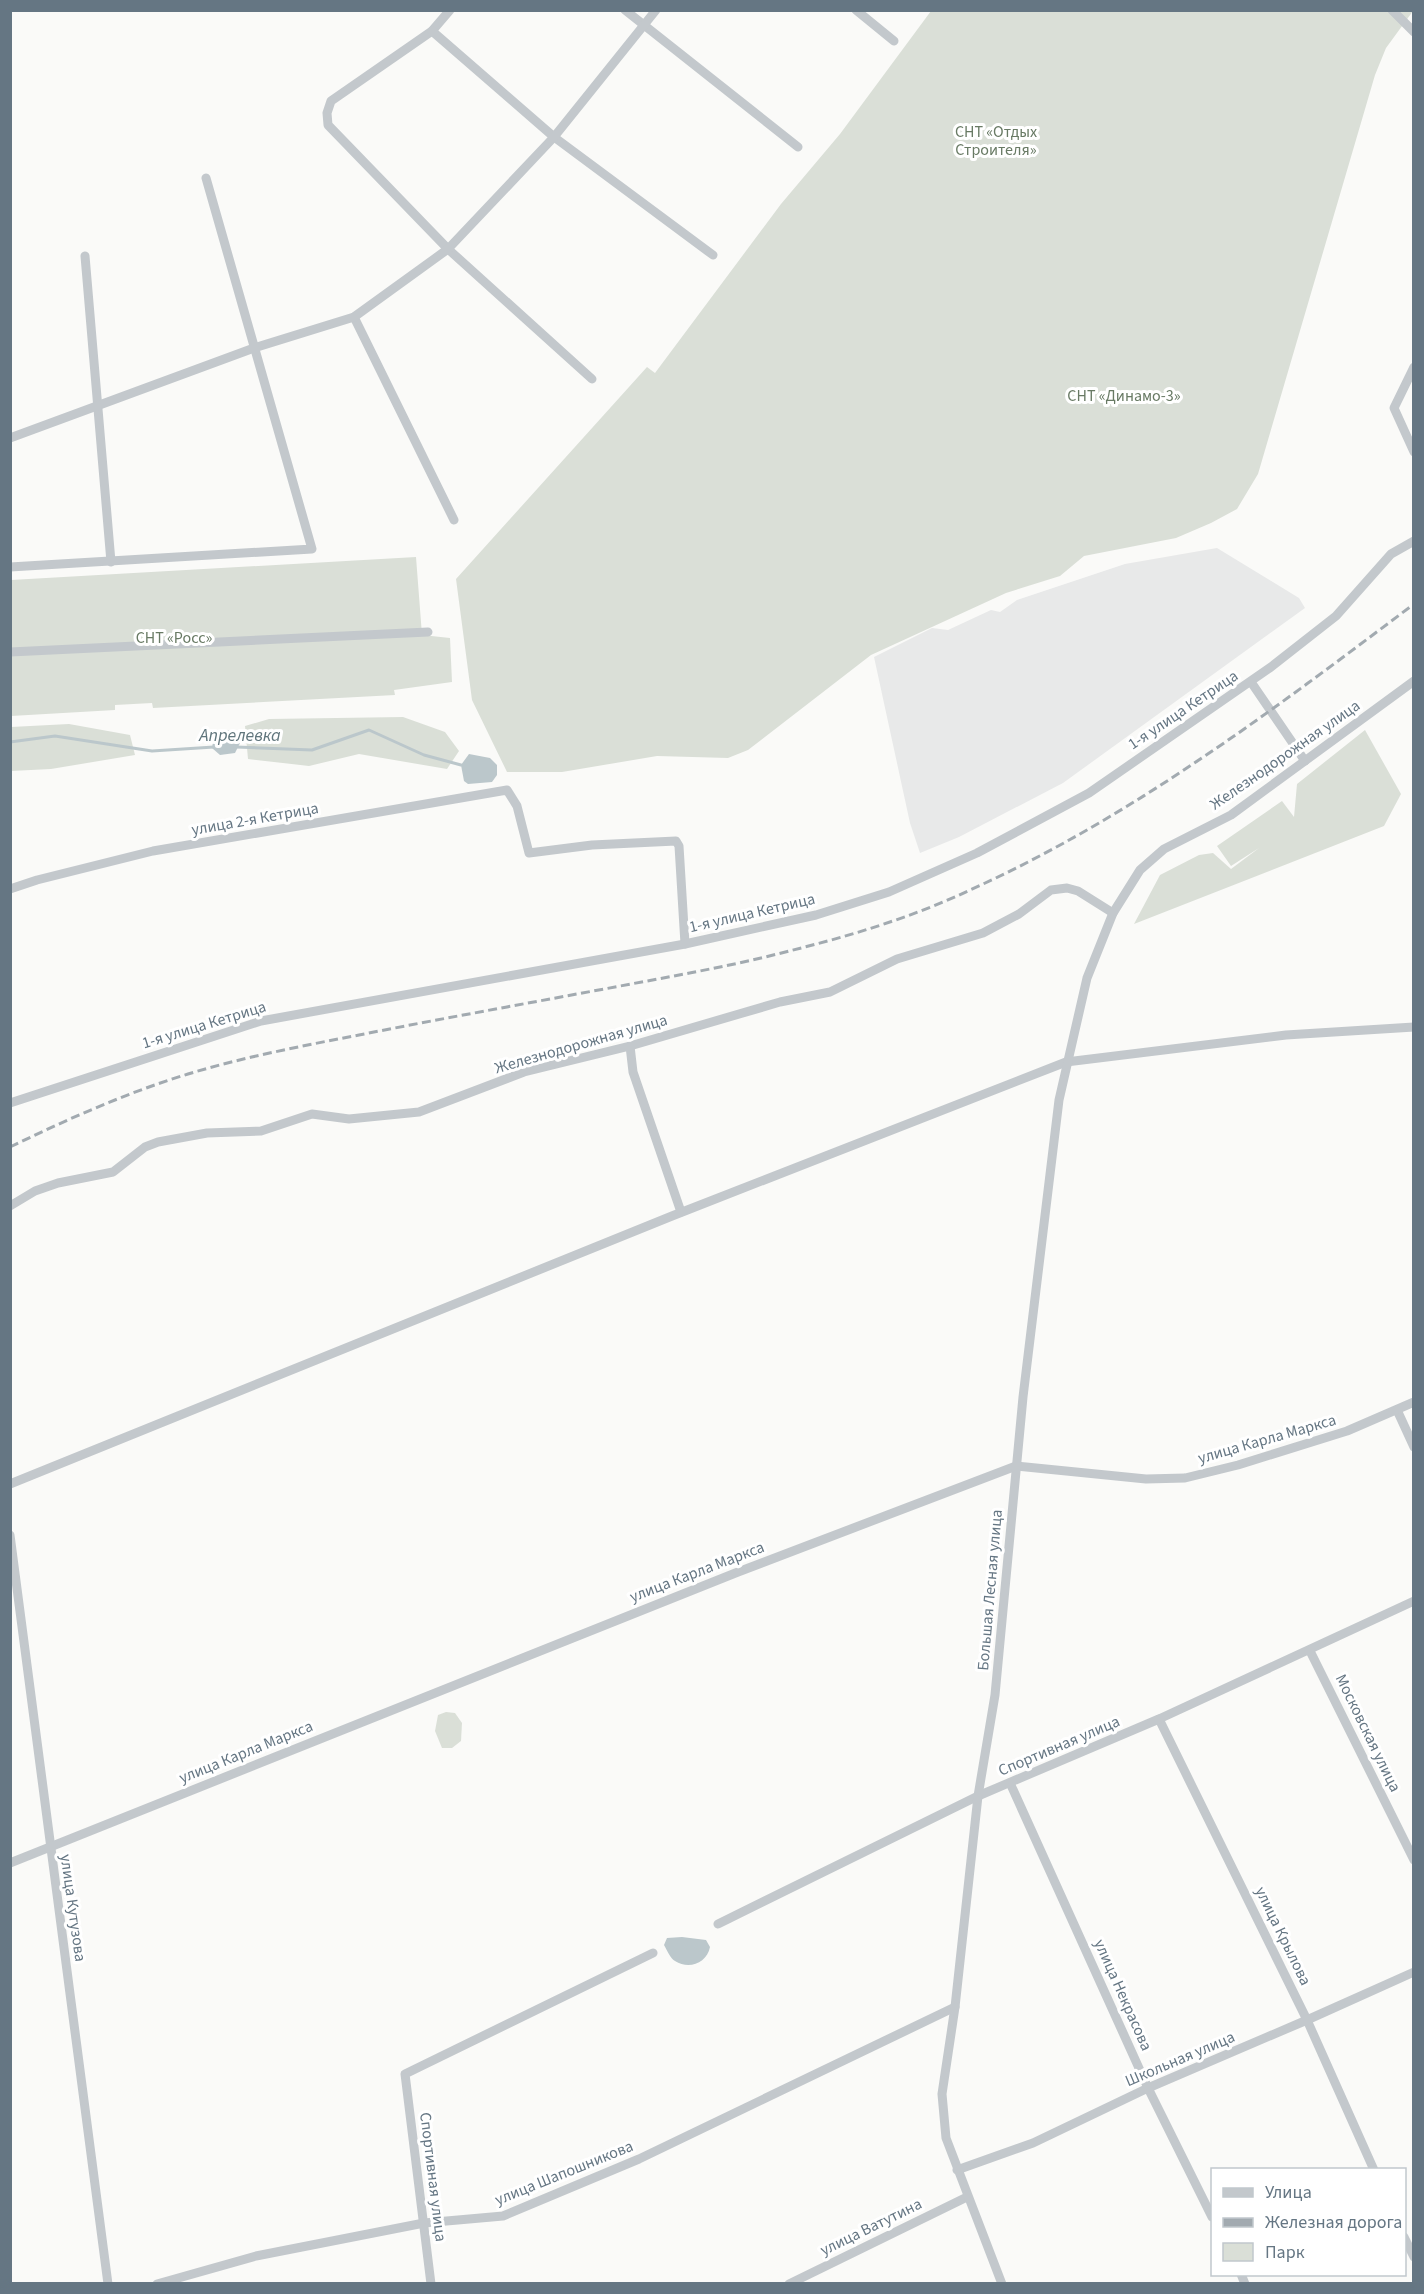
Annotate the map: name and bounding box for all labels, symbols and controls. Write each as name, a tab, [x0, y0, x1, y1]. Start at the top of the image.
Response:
park label: СНТ «Отдых Строителя»	[955, 121, 1037, 161]
park label: СНТ «Динамо-3»	[1067, 385, 1181, 407]
park label: СНТ «Росс»	[136, 627, 212, 649]
street label: 1-я улица Кетрица	[1124, 665, 1242, 755]
street label: Железнодорожная улица	[1205, 695, 1365, 815]
water label: Апрелевка	[198, 723, 281, 748]
street label: улица 2-я Кетрица	[190, 797, 320, 841]
street label: 1-я улица Кетрица	[687, 888, 817, 938]
street label: 1-я улица Кетрица	[139, 996, 269, 1054]
street label: Железнодорожная улица	[492, 1009, 670, 1079]
street label: улица Карла Маркса	[1195, 1409, 1339, 1469]
street label: Большая Лесная улица	[972, 1509, 1008, 1671]
street label: улица Карла Маркса	[627, 1536, 767, 1608]
street label: Московская улица	[1330, 1670, 1406, 1796]
street label: Спортивная улица	[995, 1710, 1123, 1782]
street label: улица Карла Маркса	[176, 1715, 316, 1789]
street label: улица Кутузова	[55, 1853, 91, 1963]
street label: улица Крылова	[1250, 1883, 1316, 1989]
street label: улица Некрасова	[1089, 1936, 1157, 2054]
street label: Школьная улица	[1122, 2026, 1238, 2092]
street label: Спортивная улица	[414, 2111, 452, 2243]
street label: улица Шапошникова	[492, 2135, 636, 2211]
legend	[1211, 2168, 1406, 2276]
text: Улица	[1265, 2180, 1312, 2205]
street label: улица Ватутина	[816, 2193, 926, 2261]
text: Железная дорога	[1265, 2210, 1402, 2235]
text: Парк	[1265, 2240, 1305, 2265]

